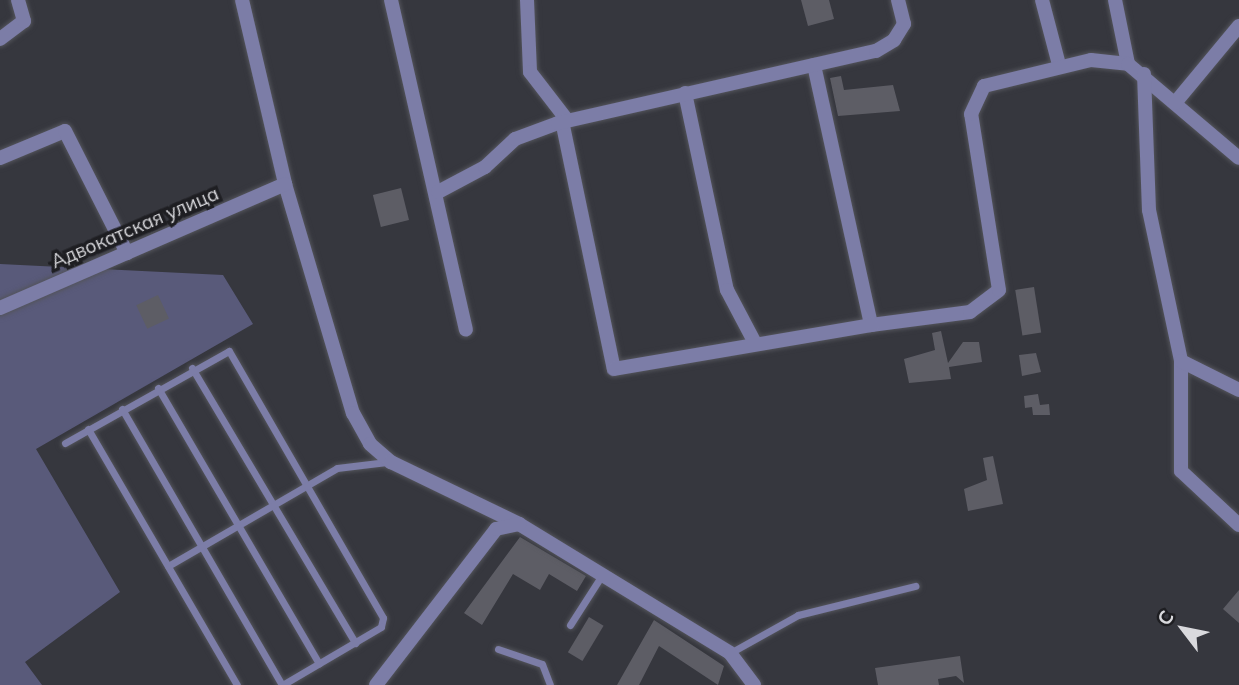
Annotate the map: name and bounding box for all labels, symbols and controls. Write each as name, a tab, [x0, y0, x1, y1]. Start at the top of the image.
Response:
street label: Адвокатская улица	[48, 182, 222, 274]
north arrow	[1148, 594, 1218, 664]
text: С	[1152, 606, 1179, 630]

